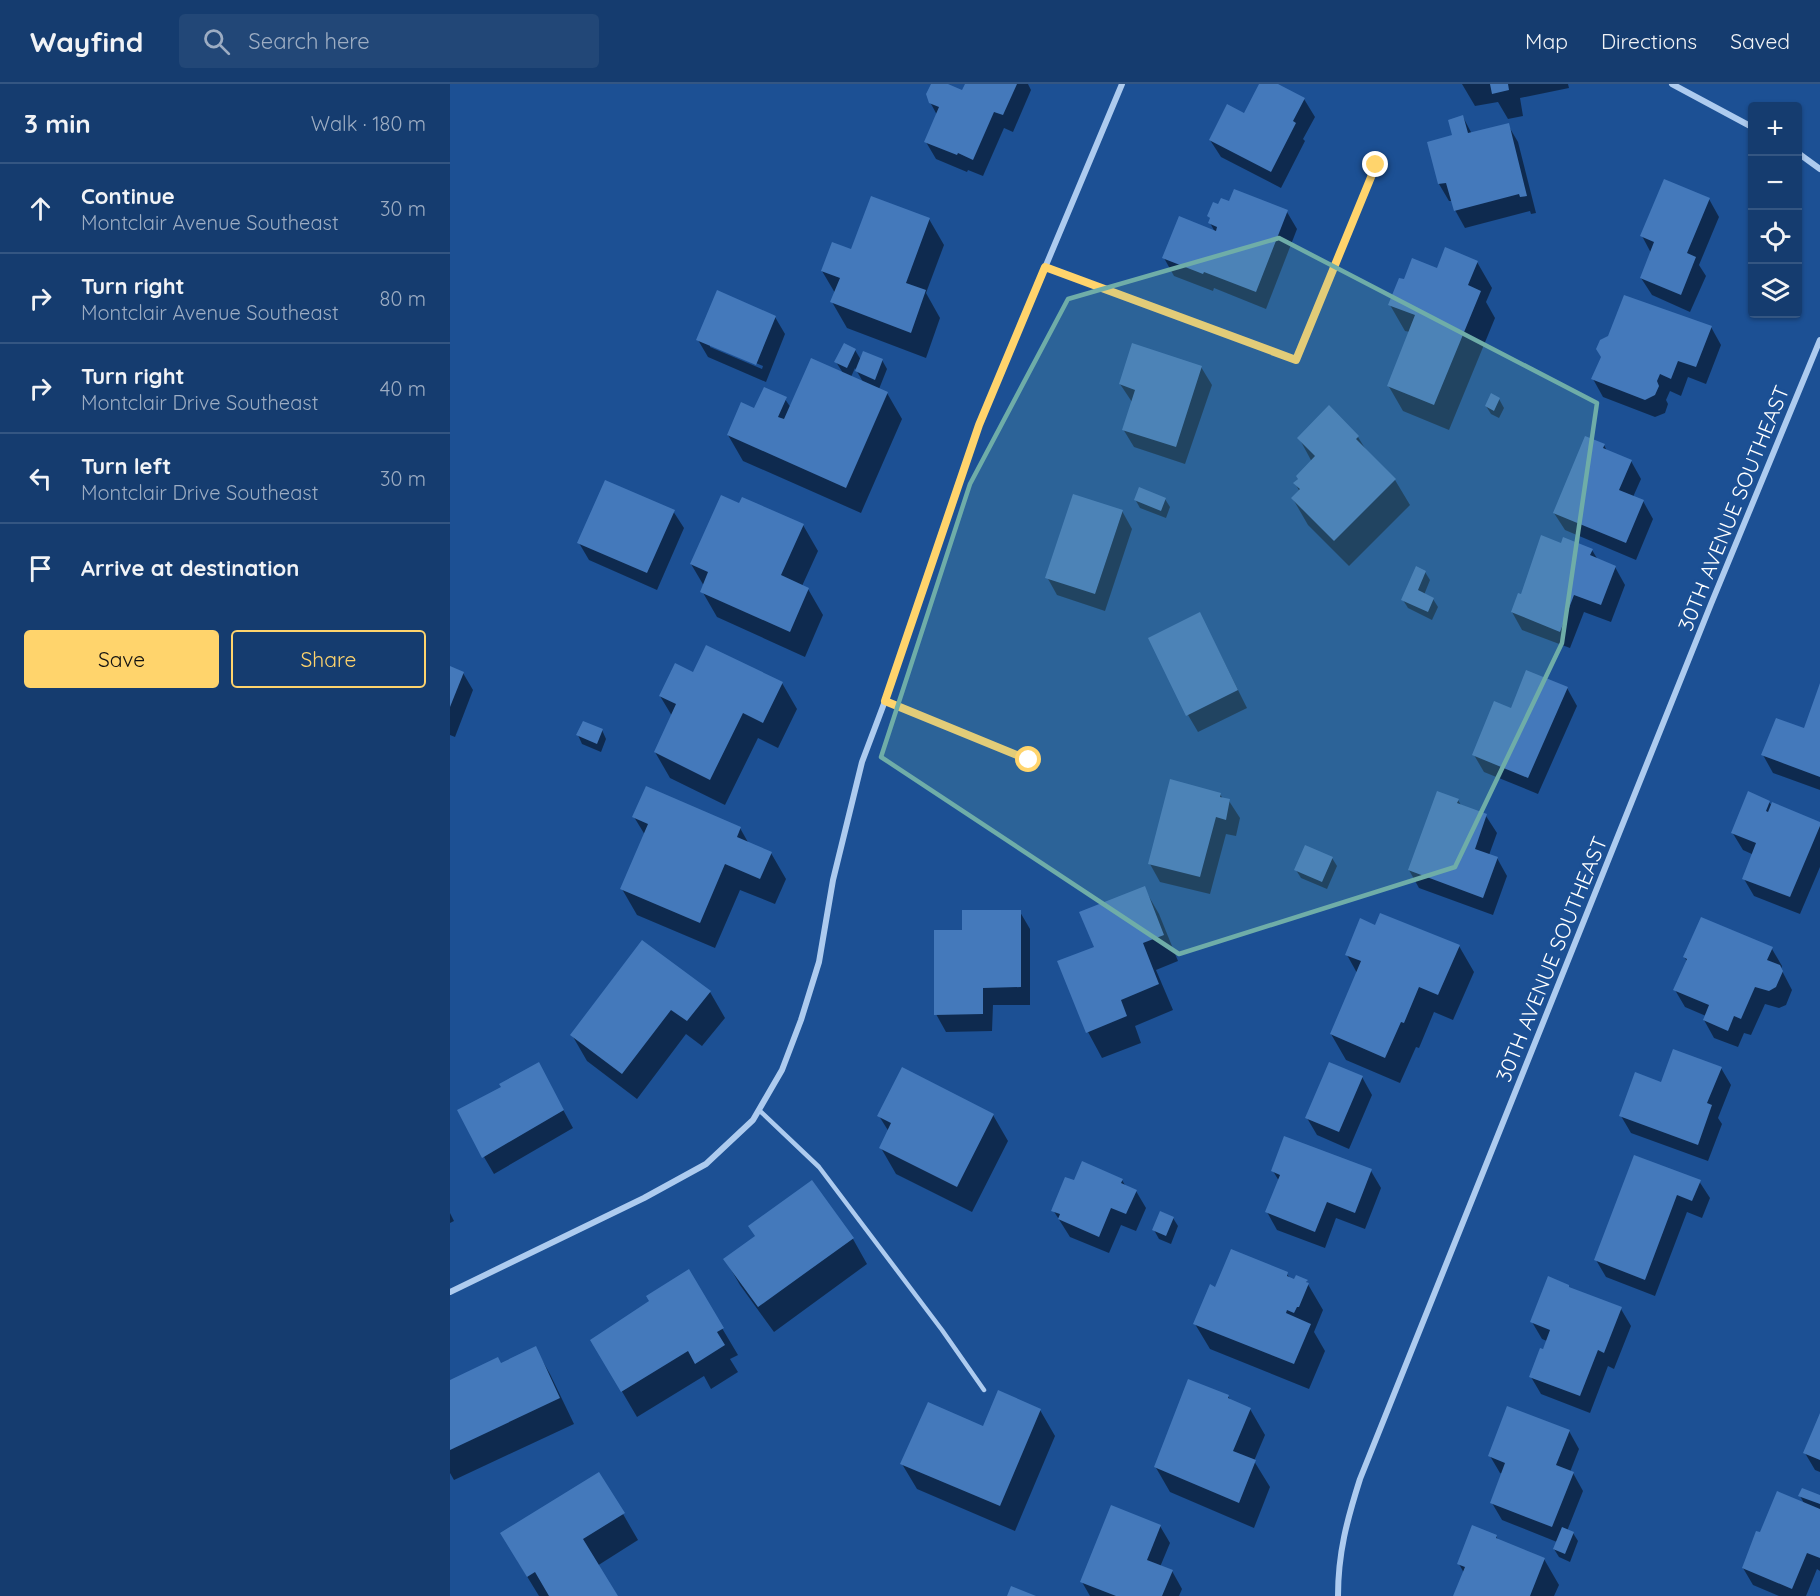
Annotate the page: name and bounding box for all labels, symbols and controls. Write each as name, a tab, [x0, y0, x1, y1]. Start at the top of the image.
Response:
search box	[179, 14, 599, 68]
text: Wayfind	[30, 24, 143, 59]
icon: search	[200, 25, 233, 58]
text: Search here	[248, 27, 370, 55]
text: Map	[1525, 28, 1568, 54]
text: Directions	[1601, 28, 1697, 54]
text: Saved	[1730, 28, 1790, 54]
map controls	[1748, 102, 1802, 318]
button: +	[1748, 102, 1802, 156]
text: 3 min	[24, 107, 91, 140]
text: Walk · 180 m	[311, 111, 426, 136]
route end	[1362, 151, 1388, 177]
button: −	[1748, 156, 1802, 210]
text: Continue	[81, 182, 175, 210]
icon: ahead	[24, 192, 57, 225]
text: 30 m	[380, 196, 426, 221]
text: Montclair Avenue Southeast	[81, 210, 339, 235]
button: locate	[1748, 210, 1802, 264]
button: layers	[1748, 264, 1802, 318]
text: Turn right	[81, 272, 185, 300]
icon: right	[24, 282, 57, 315]
text: 80 m	[380, 286, 426, 311]
text: Montclair Avenue Southeast	[81, 300, 339, 325]
text: Turn right	[81, 362, 185, 390]
icon: right	[24, 372, 57, 405]
text: 40 m	[380, 376, 426, 401]
street label: 30TH AVENUE SOUTHEAST	[1672, 381, 1794, 635]
text: Montclair Drive Southeast	[81, 390, 318, 415]
text: Turn left	[81, 452, 171, 480]
icon: left	[24, 462, 57, 495]
text: 30 m	[380, 466, 426, 491]
text: Montclair Drive Southeast	[81, 480, 318, 505]
icon: arrive	[24, 552, 57, 585]
text: Arrive at destination	[81, 554, 299, 582]
button: Save	[24, 630, 219, 688]
button: Share	[231, 630, 426, 688]
route start	[1015, 746, 1041, 772]
street label: 30TH AVENUE SOUTHEAST	[1490, 832, 1612, 1086]

